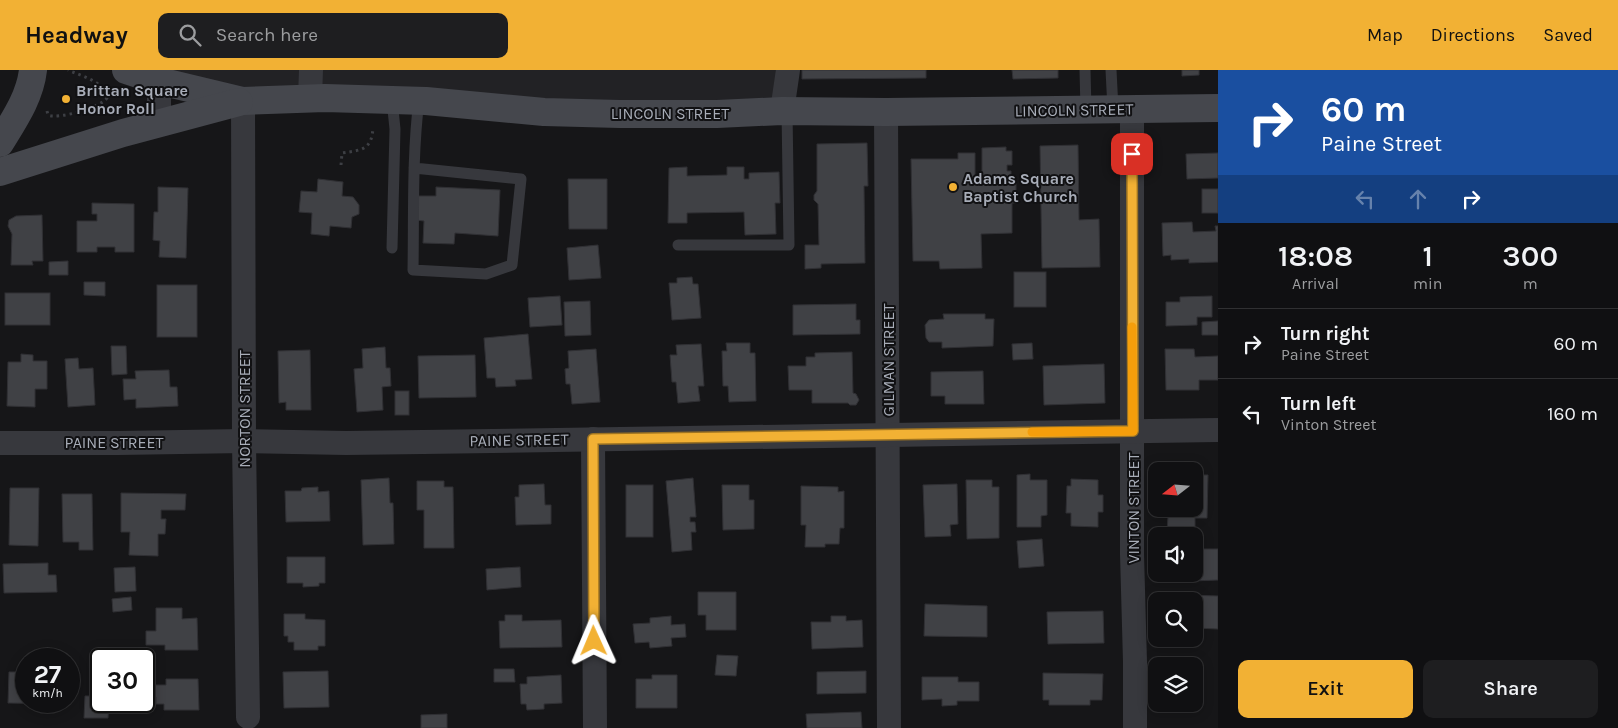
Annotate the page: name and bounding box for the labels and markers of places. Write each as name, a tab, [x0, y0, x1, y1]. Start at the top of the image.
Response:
place label: Brittan Square Honor Roll	[76, 81, 188, 118]
marker: Brittan Square Honor Roll	[60, 93, 72, 105]
pin	[1111, 133, 1153, 175]
place label: Adams Square Baptist Church	[963, 169, 1078, 206]
marker: Adams Square Baptist Church	[947, 181, 959, 193]

